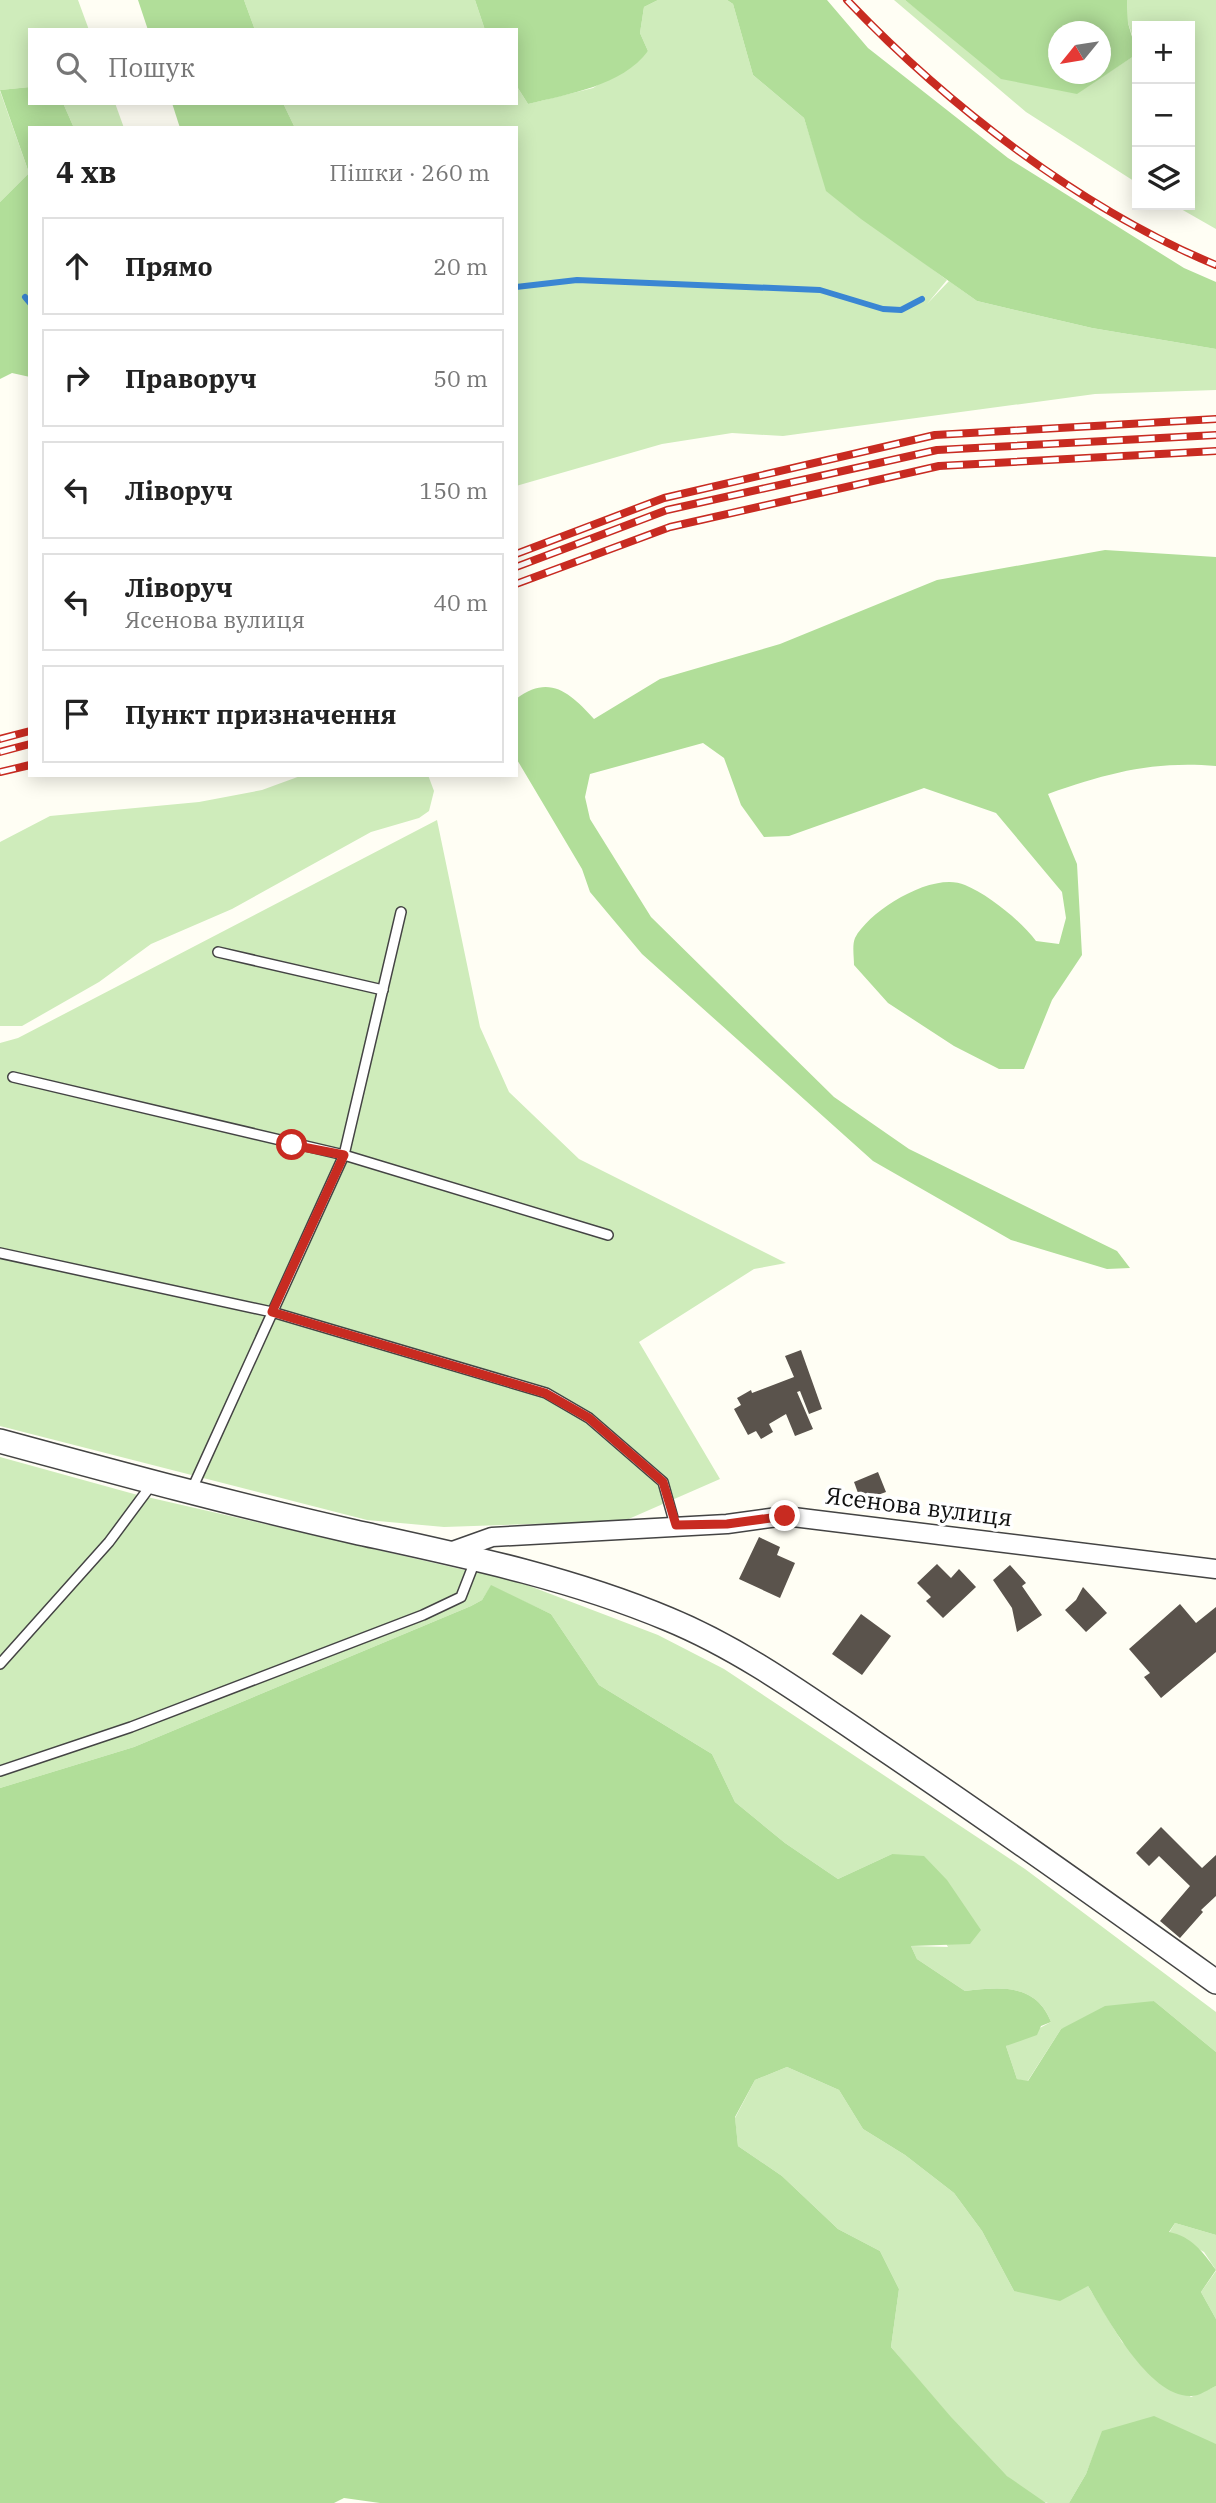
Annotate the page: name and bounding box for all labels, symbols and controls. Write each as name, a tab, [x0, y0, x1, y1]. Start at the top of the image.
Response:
north arrow	[1048, 21, 1111, 84]
map controls	[1132, 21, 1195, 210]
button: +	[1132, 21, 1195, 84]
search box	[28, 28, 518, 105]
icon: search	[52, 48, 90, 86]
text: Пошук	[108, 50, 195, 84]
button: −	[1132, 84, 1195, 147]
button: layers	[1132, 147, 1195, 210]
text: 4 хв	[56, 152, 117, 191]
text: Пішки · 260 m	[329, 157, 490, 187]
icon: ahead	[58, 247, 96, 285]
text: Прямо	[125, 249, 213, 283]
text: 20 m	[433, 251, 488, 281]
icon: right	[58, 359, 96, 397]
text: Праворуч	[125, 361, 257, 395]
text: 50 m	[433, 363, 488, 393]
icon: left	[58, 471, 96, 509]
text: Ліворуч	[125, 473, 233, 507]
text: 150 m	[419, 475, 488, 505]
text: Ліворуч	[125, 570, 233, 604]
icon: left	[58, 583, 96, 621]
text: 40 m	[433, 587, 488, 617]
text: Ясенова вулиця	[125, 604, 305, 634]
icon: arrive	[58, 695, 96, 733]
text: Пункт призначення	[125, 697, 397, 731]
route start	[276, 1129, 307, 1160]
street label: Ясенова вулиця	[824, 1479, 1014, 1533]
route end	[769, 1500, 800, 1531]

